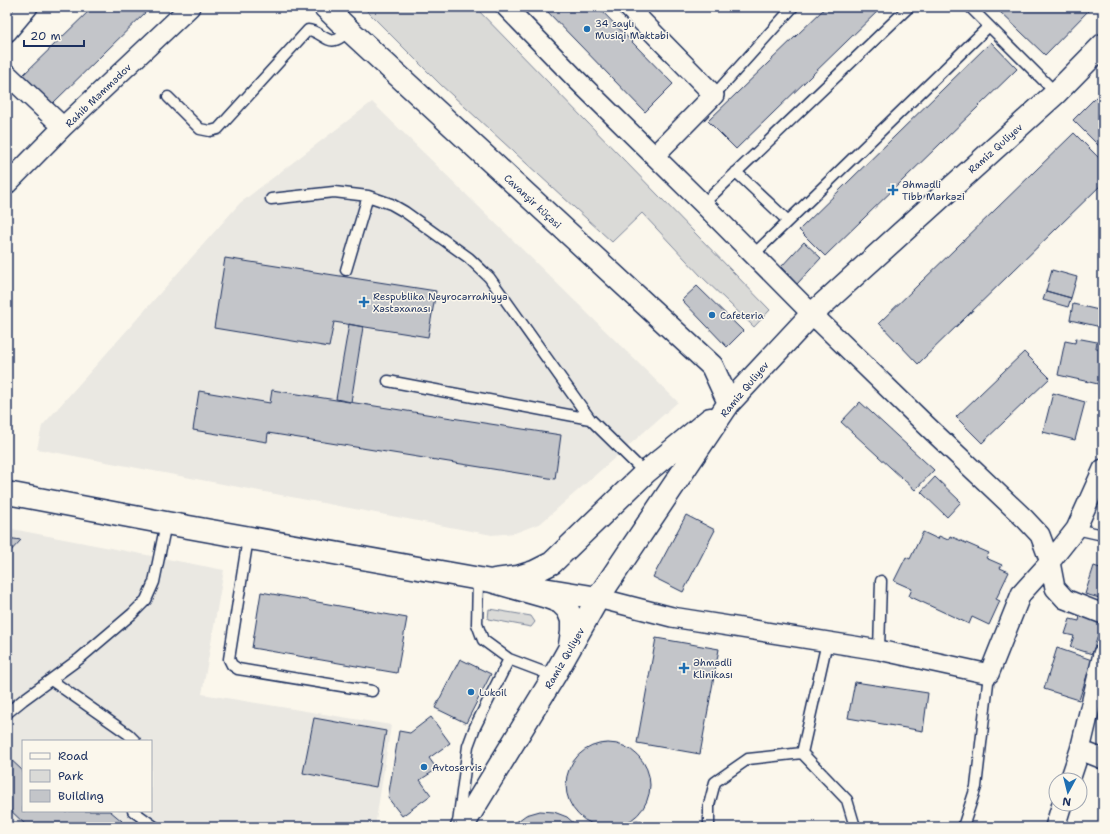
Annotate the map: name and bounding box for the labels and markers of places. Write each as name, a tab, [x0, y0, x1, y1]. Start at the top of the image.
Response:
place label: 34 saylı Musiqi Məktəbi	[595, 17, 669, 42]
marker: 34 saylı Musiqi Məktəbi	[582, 24, 592, 34]
place label: Əhmədli Tibb Mərkəzi	[902, 178, 965, 203]
marker: Əhmədli Tibb Mərkəzi	[887, 184, 899, 196]
place label: Respublika Neyrocərrahiyyə Xəstəxanası	[373, 290, 508, 315]
marker: Respublika Neyrocərrahiyyə Xəstəxanası	[358, 296, 370, 308]
place label: Cafeteria	[720, 309, 765, 322]
marker: Cafeteria	[707, 310, 717, 320]
place label: Əhmədli Klinikası	[693, 656, 733, 681]
marker: Əhmədli Klinikası	[678, 662, 690, 674]
place label: Lukoil	[479, 686, 507, 699]
marker: Lukoil	[466, 687, 476, 697]
place label: Avtoservis	[432, 761, 482, 774]
marker: Avtoservis	[419, 762, 429, 772]

